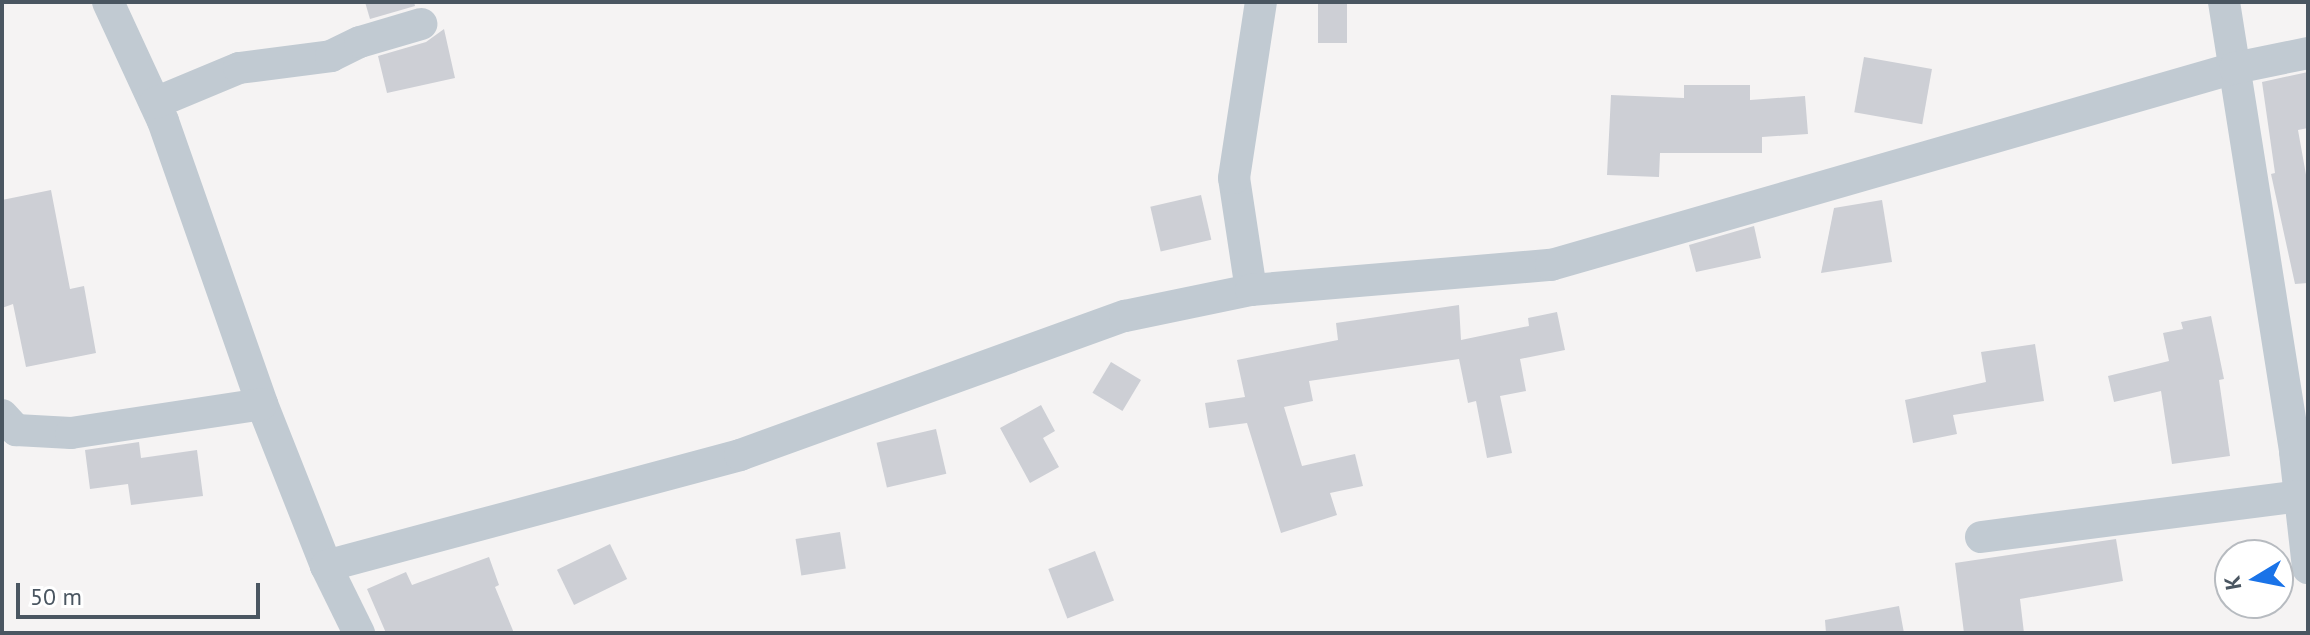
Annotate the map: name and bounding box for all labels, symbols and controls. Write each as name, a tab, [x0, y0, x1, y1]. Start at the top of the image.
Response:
north arrow	[2214, 539, 2294, 619]
scale bar	[20, 567, 264, 617]
text: K	[2217, 574, 2247, 592]
text: 50 m	[30, 581, 82, 612]

